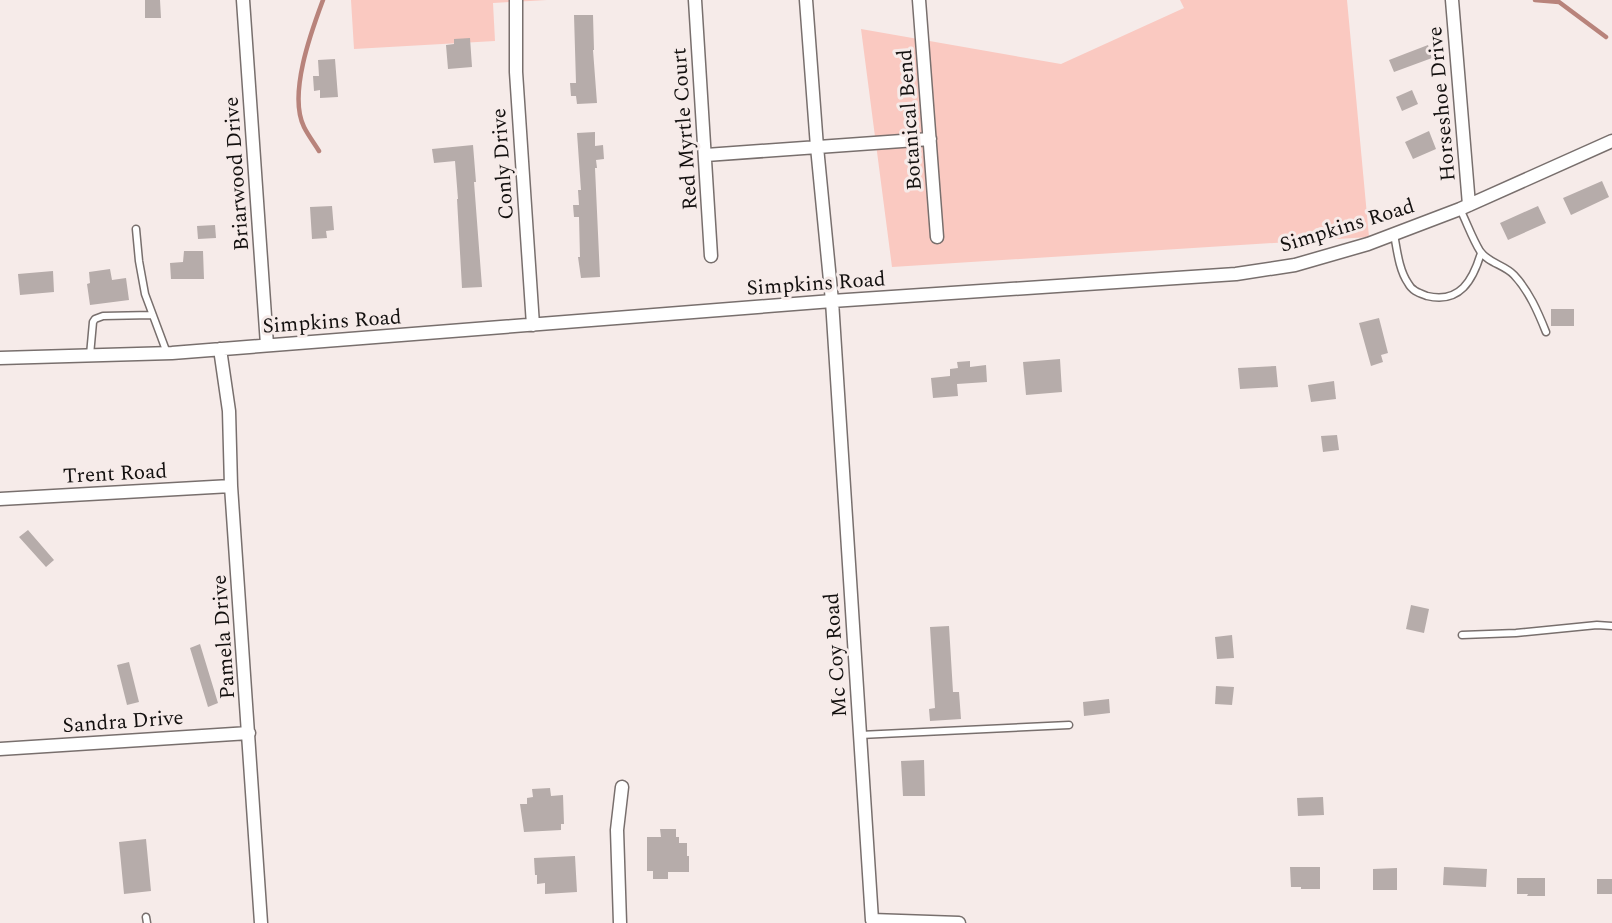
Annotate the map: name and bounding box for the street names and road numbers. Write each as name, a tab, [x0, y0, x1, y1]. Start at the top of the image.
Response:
street label: Horseshoe Drive	[1419, 25, 1465, 183]
street label: Red Myrtle Court	[663, 47, 707, 211]
street label: Botanical Bend	[889, 48, 931, 192]
street label: Briarwood Drive	[216, 96, 258, 252]
street label: Conly Drive	[483, 107, 523, 221]
street label: Simpkins Road	[1276, 190, 1419, 262]
street label: Simpkins Road	[745, 263, 887, 305]
street label: Simpkins Road	[261, 301, 403, 343]
street label: Trent Road	[62, 455, 168, 493]
street label: Pamela Drive	[204, 574, 244, 700]
street label: Mc Coy Road	[816, 592, 856, 718]
street label: Sandra Drive	[61, 702, 185, 742]

